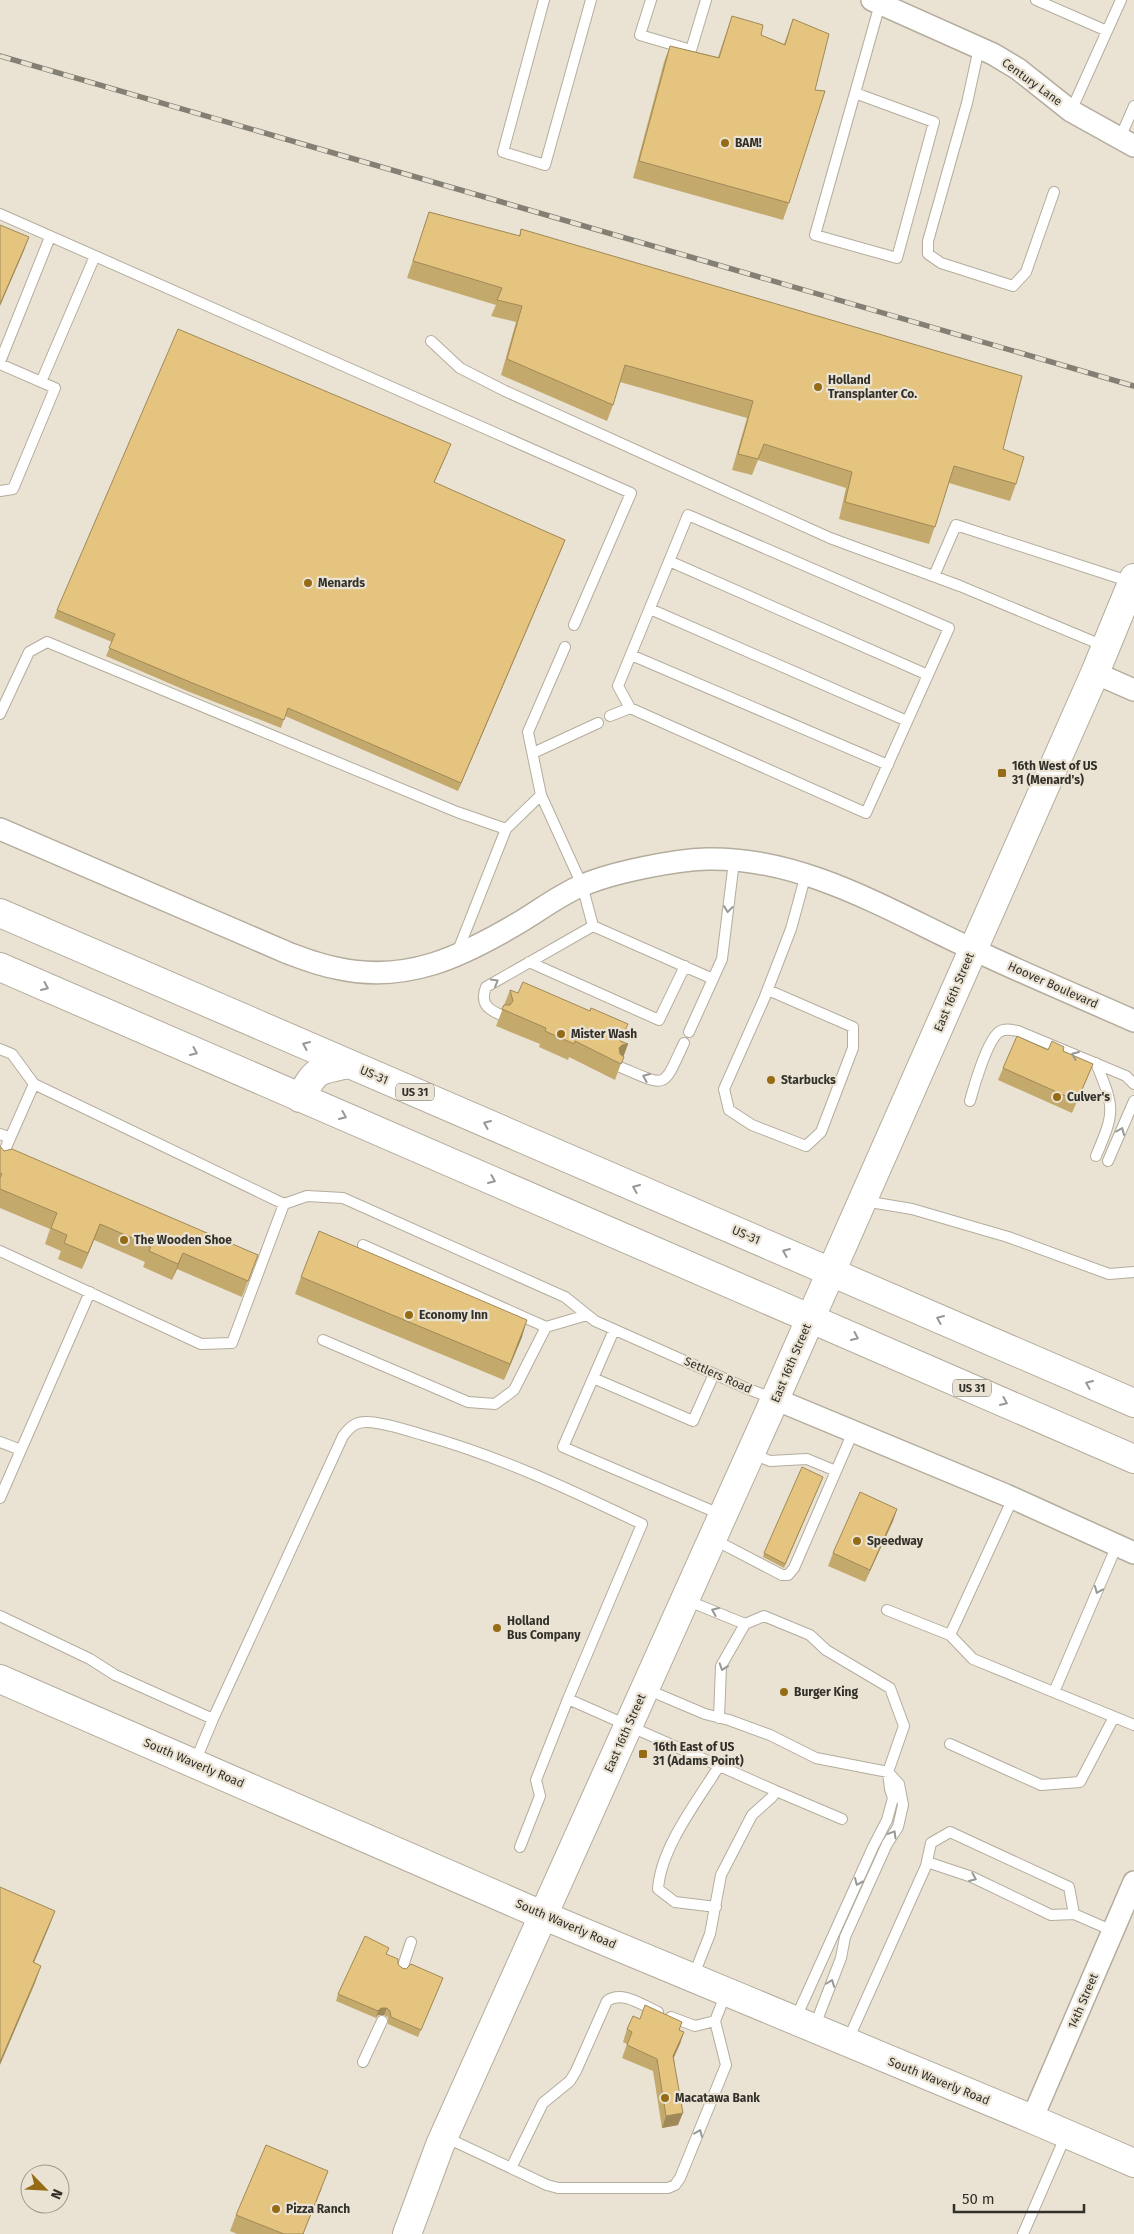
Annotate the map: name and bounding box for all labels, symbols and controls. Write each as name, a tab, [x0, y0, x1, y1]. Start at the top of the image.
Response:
street label: Century Lane	[999, 55, 1065, 109]
place label: BAM!	[735, 136, 762, 150]
marker: BAM!	[719, 137, 731, 149]
place label: Holland Transplanter Co.	[828, 373, 917, 401]
marker: Holland Transplanter Co.	[812, 381, 824, 393]
place label: Menards	[318, 576, 365, 590]
marker: Menards	[302, 577, 314, 589]
place label: 16th West of US 31 (Menard's)	[1011, 759, 1098, 787]
marker: 16th West of US 31 (Menard's)	[996, 767, 1008, 779]
one-way arrow	[723, 905, 734, 913]
street label: East 16th Street	[931, 950, 977, 1034]
street label: Hoover Boulevard	[1006, 959, 1100, 1011]
one-way arrow	[489, 978, 498, 988]
one-way arrow	[40, 980, 49, 991]
place label: Mister Wash	[571, 1027, 637, 1041]
marker: Mister Wash	[555, 1028, 567, 1040]
one-way arrow	[302, 1041, 311, 1052]
one-way arrow	[189, 1045, 198, 1056]
one-way arrow	[1071, 1050, 1080, 1061]
street label: US-31	[358, 1063, 390, 1087]
one-way arrow	[642, 1073, 651, 1084]
place label: Starbucks	[781, 1073, 836, 1087]
marker: Starbucks	[765, 1074, 777, 1086]
road number: US 31	[396, 1084, 434, 1100]
place label: Culver's	[1067, 1090, 1110, 1104]
marker: Culver's	[1051, 1091, 1063, 1103]
one-way arrow	[338, 1110, 347, 1121]
one-way arrow	[483, 1119, 492, 1130]
one-way arrow	[1115, 1127, 1126, 1136]
one-way arrow	[487, 1174, 496, 1185]
one-way arrow	[633, 1184, 641, 1194]
street label: US-31	[730, 1223, 762, 1247]
place label: The Wooden Shoe	[134, 1233, 232, 1247]
marker: The Wooden Shoe	[118, 1234, 130, 1246]
one-way arrow	[782, 1248, 791, 1259]
place label: Economy Inn	[419, 1308, 488, 1322]
marker: Economy Inn	[403, 1309, 415, 1321]
one-way arrow	[936, 1315, 945, 1326]
street label: East 16th Street	[768, 1321, 814, 1405]
one-way arrow	[850, 1330, 859, 1341]
street label: Settlers Road	[682, 1354, 754, 1396]
one-way arrow	[1085, 1379, 1094, 1390]
road number: US 31	[953, 1380, 991, 1396]
one-way arrow	[999, 1395, 1008, 1406]
place label: Speedway	[867, 1534, 924, 1548]
marker: Speedway	[851, 1535, 863, 1547]
one-way arrow	[1094, 1585, 1104, 1594]
one-way arrow	[711, 1606, 720, 1617]
place label: Holland Bus Company	[507, 1614, 581, 1642]
marker: Holland Bus Company	[491, 1622, 503, 1634]
one-way arrow	[719, 1662, 729, 1671]
place label: Burger King	[794, 1685, 858, 1699]
marker: Burger King	[778, 1686, 790, 1698]
street label: East 16th Street	[601, 1691, 649, 1774]
street label: South Waverly Road	[141, 1735, 247, 1791]
place label: 16th East of US 31 (Adams Point)	[652, 1740, 744, 1768]
marker: 16th East of US 31 (Adams Point)	[637, 1748, 649, 1760]
one-way arrow	[887, 1830, 897, 1839]
one-way arrow	[968, 1872, 977, 1883]
one-way arrow	[853, 1877, 864, 1886]
street label: South Waverly Road	[513, 1896, 619, 1952]
street label: 14th Street	[1065, 1971, 1101, 2031]
one-way arrow	[825, 1980, 835, 1988]
street label: South Waverly Road	[886, 2054, 992, 2108]
place label: Macatawa Bank	[675, 2091, 760, 2105]
marker: Macatawa Bank	[659, 2092, 671, 2104]
one-way arrow	[692, 2129, 703, 2138]
north arrow	[20, 2164, 70, 2214]
scale bar	[954, 2182, 1084, 2214]
text: N	[47, 2186, 66, 2202]
text: 50 m	[962, 2190, 995, 2208]
place label: Pizza Ranch	[286, 2202, 350, 2216]
marker: Pizza Ranch	[270, 2203, 282, 2215]

